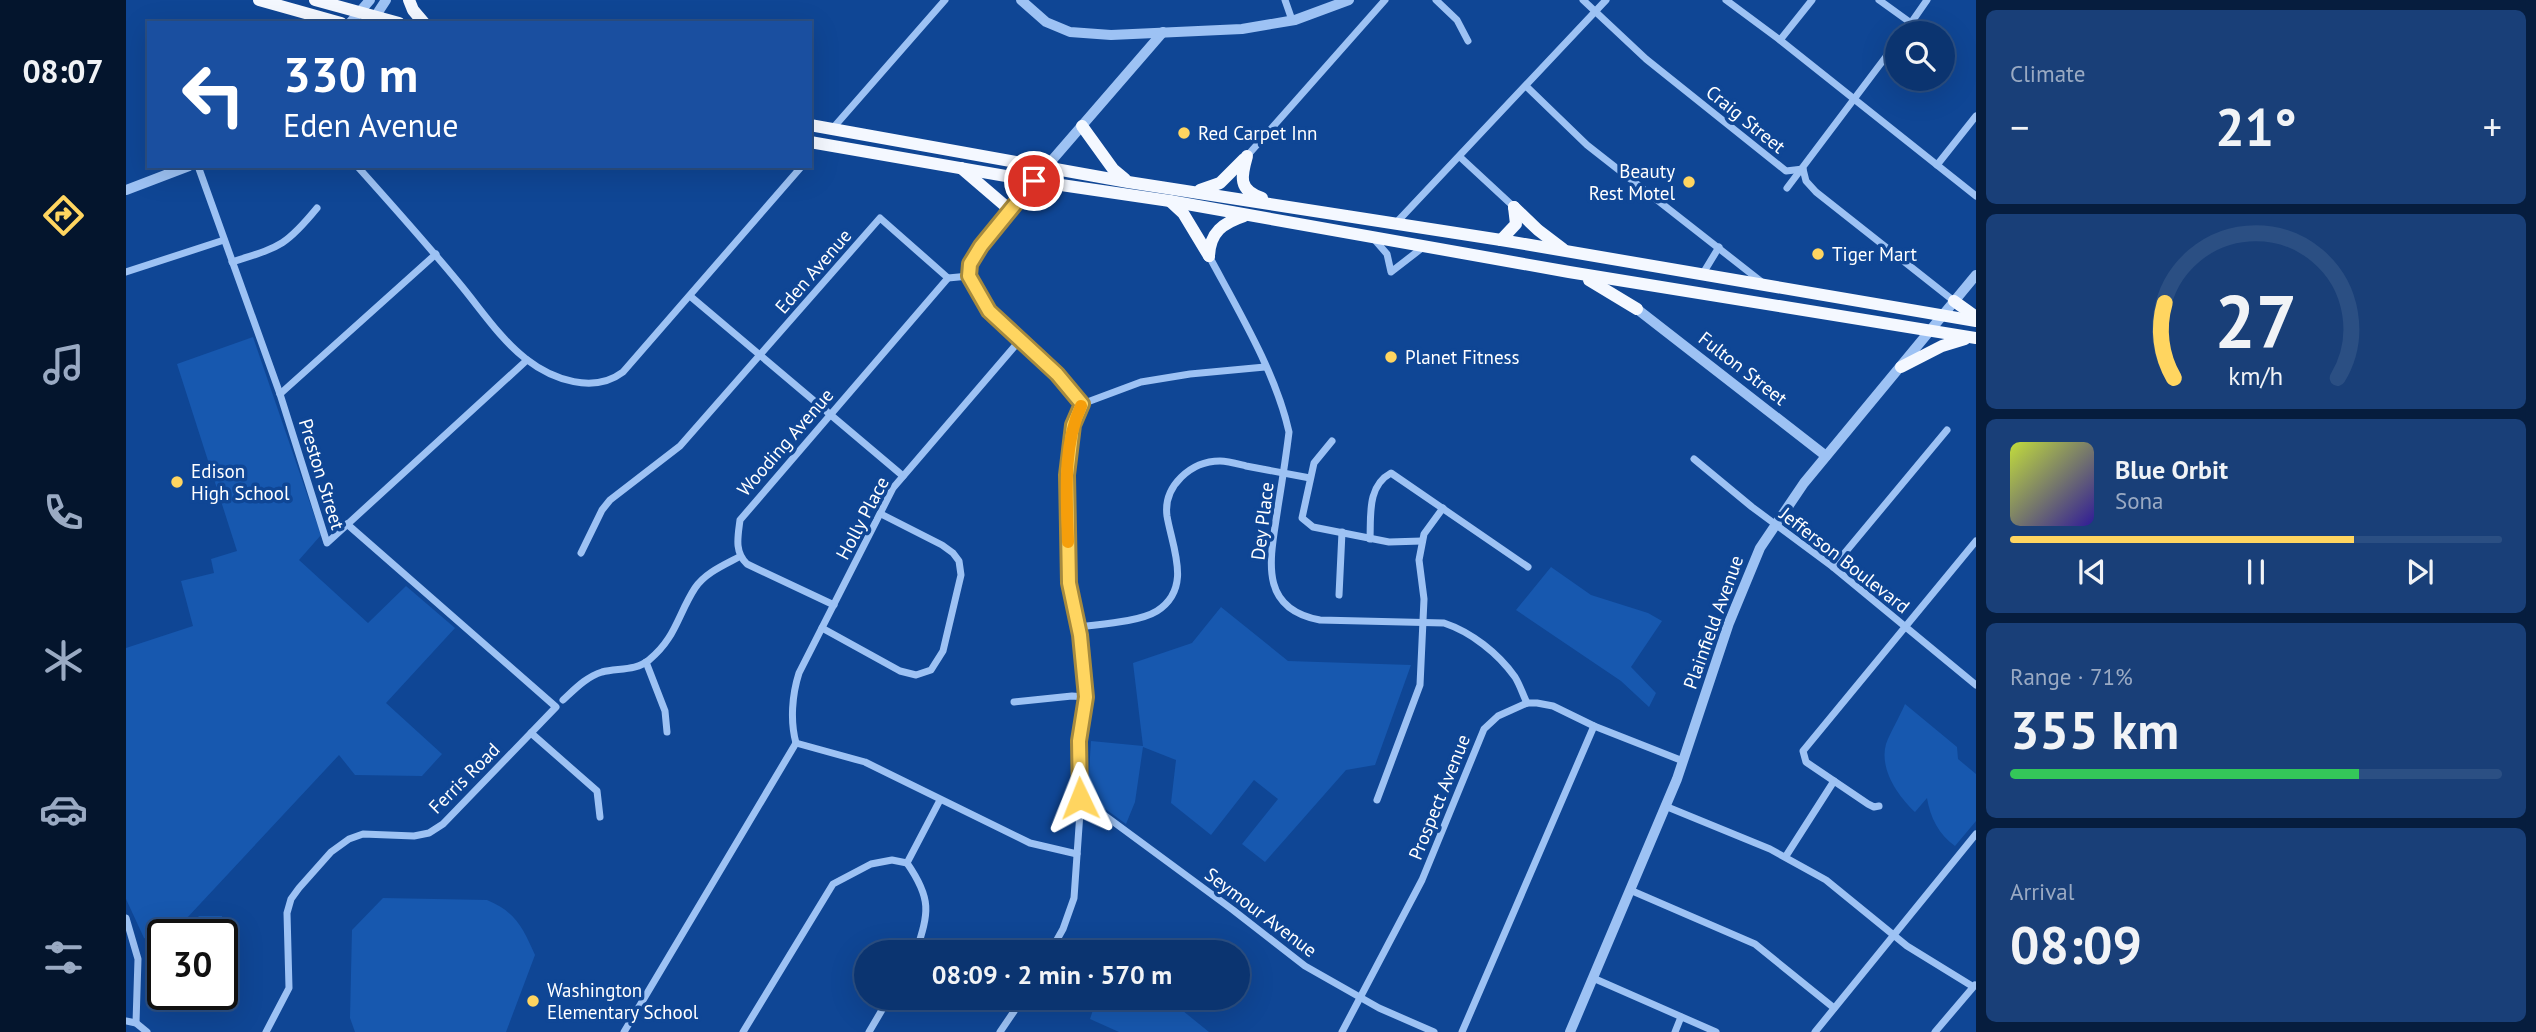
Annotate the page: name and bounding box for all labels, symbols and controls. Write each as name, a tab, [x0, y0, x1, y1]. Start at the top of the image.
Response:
map controls	[1885, 21, 1955, 91]
button: search	[1885, 21, 1955, 91]
text: 330 m	[283, 42, 418, 106]
icon: left	[168, 49, 259, 140]
text: 08:07	[22, 50, 104, 92]
text: Climate	[2010, 59, 2085, 88]
street label: Craig Street	[1701, 80, 1791, 159]
text: 21°	[2215, 93, 2297, 160]
text: −	[2010, 102, 2029, 151]
text: +	[2483, 102, 2502, 151]
text: Eden Avenue	[283, 104, 459, 146]
place label: Red Carpet Inn	[1198, 121, 1318, 145]
marker: Red Carpet Inn	[1176, 125, 1192, 141]
pin	[1004, 151, 1064, 211]
place label: Beauty Rest Motel	[1589, 159, 1675, 205]
icon: arrive	[1015, 162, 1053, 200]
marker: Beauty Rest Motel	[1681, 174, 1697, 190]
icon: directions	[39, 191, 88, 240]
street label: Eden Avenue	[770, 224, 856, 318]
place label: Tiger Mart	[1832, 242, 1918, 266]
marker: Tiger Mart	[1810, 246, 1826, 262]
text: 27	[2215, 274, 2297, 368]
street label: Fulton Street	[1694, 326, 1793, 410]
icon: music	[39, 340, 88, 389]
place label: Planet Fitness	[1405, 345, 1520, 369]
marker: Planet Fitness	[1383, 349, 1399, 365]
text: km/h	[2229, 359, 2283, 391]
street label: Wooding Avenue	[732, 383, 838, 501]
street label: Preston Street	[294, 416, 350, 533]
text: Blue Orbit	[2115, 453, 2228, 486]
place label: Edison High School	[191, 459, 290, 505]
street label: Holly Place	[830, 472, 894, 564]
marker: Edison High School	[169, 474, 185, 490]
street label: Dey Place	[1245, 481, 1279, 561]
text: Sona	[2115, 486, 2164, 515]
icon: phone	[39, 488, 88, 537]
street label: Jefferson Boulevard	[1774, 501, 1915, 618]
street label: Plainfield Avenue	[1678, 552, 1748, 692]
icon: previous	[2073, 553, 2111, 591]
icon: pause	[2237, 553, 2275, 591]
icon: next	[2401, 553, 2439, 591]
icon: climate	[39, 636, 88, 685]
text: Range · 71%	[2010, 662, 2133, 691]
text: 355 km	[2010, 696, 2179, 763]
street label: Prospect Avenue	[1403, 731, 1475, 863]
street label: Ferris Road	[423, 737, 505, 819]
position arrow	[1043, 761, 1117, 835]
icon: car	[39, 785, 88, 834]
street label: Seymour Avenue	[1200, 862, 1322, 962]
text: Arrival	[2010, 877, 2074, 906]
text: 08:09	[2010, 911, 2142, 978]
speed limit sign: 30	[147, 919, 238, 1010]
icon: filters	[39, 933, 88, 982]
text: 08:09 · 2 min · 570 m	[932, 958, 1172, 991]
place label: Washington Elementary School	[547, 978, 699, 1024]
marker: Washington Elementary School	[525, 993, 541, 1009]

